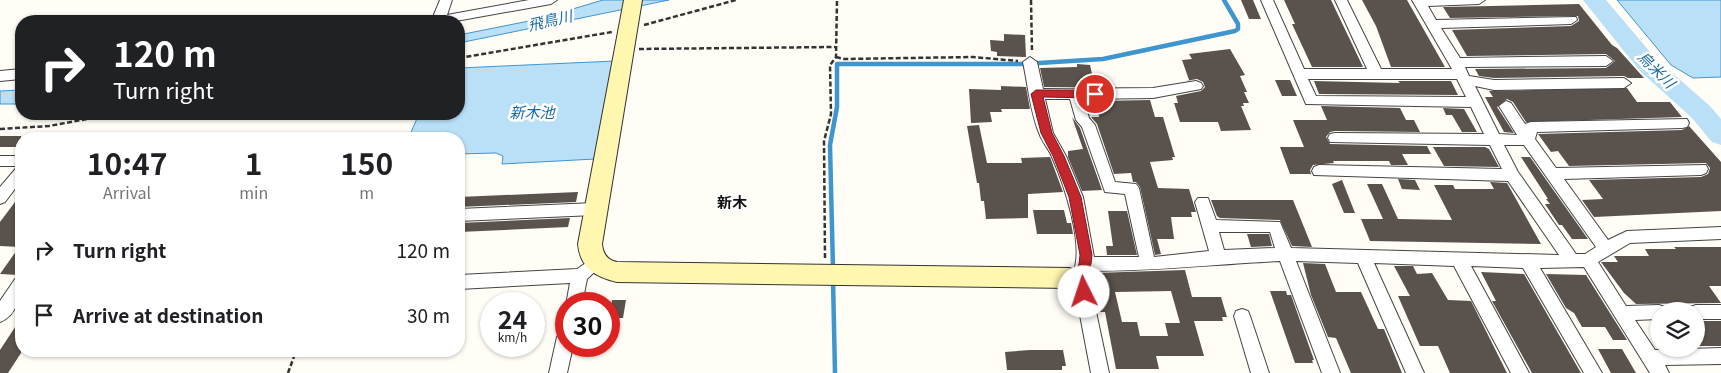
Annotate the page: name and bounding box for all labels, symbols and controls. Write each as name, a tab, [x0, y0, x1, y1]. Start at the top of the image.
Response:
water label: 飛鳥川	[525, 4, 576, 35]
text: 120 m	[113, 26, 217, 77]
icon: right	[30, 35, 95, 100]
water label: 烏米川	[1634, 46, 1682, 94]
text: Turn right	[113, 73, 214, 105]
pin	[1074, 73, 1116, 115]
icon: arrive	[1081, 80, 1109, 108]
water label: 新木池	[509, 101, 556, 122]
text: 10:47	[87, 140, 167, 184]
text: 1	[245, 140, 263, 184]
text: 150	[340, 140, 393, 184]
text: Arrival	[103, 180, 151, 204]
text: min	[239, 180, 268, 204]
text: m	[359, 180, 374, 204]
district label: 新木	[717, 191, 747, 212]
icon: right	[30, 236, 58, 264]
text: Turn right	[73, 236, 166, 263]
text: 120 m	[397, 236, 450, 263]
position arrow	[1057, 265, 1109, 317]
speed limit sign: 30	[555, 292, 620, 357]
text: 24	[498, 300, 527, 336]
icon: arrive	[30, 301, 58, 329]
text: Arrive at destination	[73, 301, 263, 328]
text: 30 m	[407, 301, 450, 328]
map controls	[1650, 302, 1705, 357]
button: layers	[1650, 302, 1705, 357]
text: km/h	[498, 328, 527, 345]

